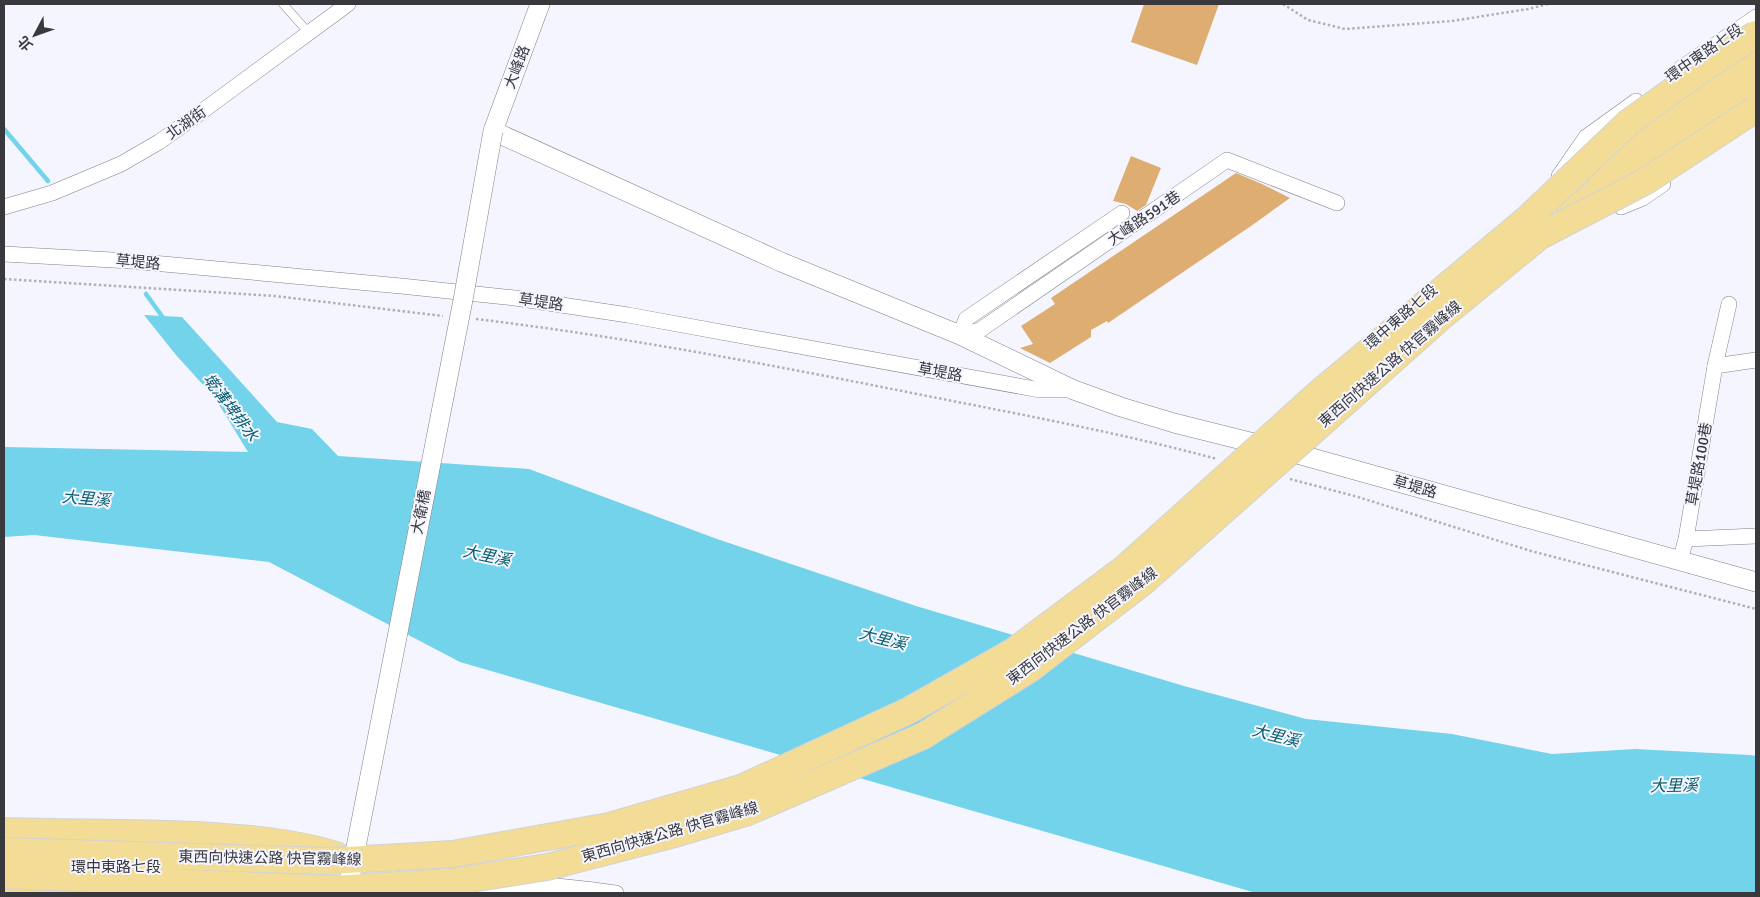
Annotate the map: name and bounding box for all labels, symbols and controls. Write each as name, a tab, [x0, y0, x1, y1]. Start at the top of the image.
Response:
north arrow	[10, 10, 60, 60]
street label: 環中東路七段	[1662, 20, 1746, 86]
text: 北	[15, 32, 37, 54]
street label: 大峰路	[501, 43, 533, 91]
street label: 北湖街	[162, 103, 210, 143]
street label: 大峰路591巷	[1104, 187, 1184, 249]
street label: 草堤路	[115, 251, 161, 273]
street label: 環中東路七段	[1361, 281, 1441, 353]
street label: 草堤路	[517, 290, 565, 314]
street label: 東西向快速公路 快官霧峰線	[1315, 297, 1465, 431]
street label: 草堤路	[916, 359, 964, 385]
water label: 墘溝埤排水	[198, 370, 263, 446]
street label: 草堤路100巷	[1683, 421, 1715, 507]
street label: 草堤路	[1391, 472, 1439, 502]
water label: 大里溪	[61, 487, 113, 511]
street label: 大衛橋	[408, 488, 434, 536]
water label: 大里溪	[461, 541, 514, 571]
street label: 東西向快速公路 快官霧峰線	[1003, 564, 1161, 688]
water label: 大里溪	[857, 623, 910, 655]
water label: 大里溪	[1250, 720, 1303, 752]
water label: 大里溪	[1650, 776, 1700, 796]
street label: 東西向快速公路 快官霧峰線	[579, 798, 761, 866]
street label: 東西向快速公路 快官霧峰線	[178, 847, 362, 869]
street label: 環中東路七段	[71, 858, 161, 876]

